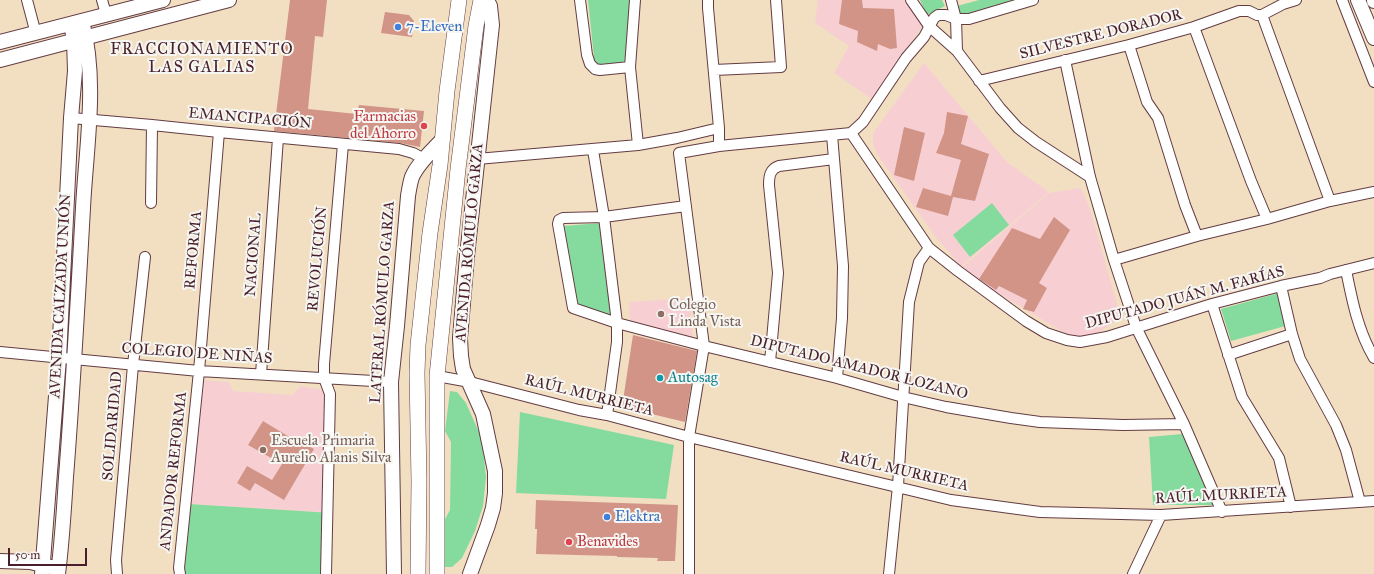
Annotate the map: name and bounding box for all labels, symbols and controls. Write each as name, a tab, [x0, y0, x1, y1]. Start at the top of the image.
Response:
street label: SILVESTRE DORADOR	[1018, 6, 1184, 64]
place label: 7-Eleven	[406, 18, 462, 36]
marker: 7-Eleven	[393, 22, 403, 32]
district label: FRACCIONAMIENTO LAS GALIAS	[110, 40, 294, 78]
street label: EMANCIPACIÓN	[187, 105, 313, 133]
place label: Farmacias del Ahorro	[350, 108, 416, 143]
marker: Farmacias del Ahorro	[419, 121, 429, 131]
street label: AVENIDA RÓMULO GARZA	[452, 143, 488, 343]
street label: AVENIDA CALZADA UNIÓN	[47, 193, 75, 399]
street label: LATERAL RÓMULO GARZA	[367, 200, 399, 404]
street label: REVOLUCIÓN	[304, 206, 332, 312]
street label: REFORMA	[182, 210, 206, 290]
street label: NACIONAL	[242, 213, 266, 297]
street label: DIPUTADO JUÁN M. FARÍAS	[1084, 263, 1286, 333]
place label: Colegio Linda Vista	[669, 296, 741, 331]
marker: Colegio Linda Vista	[656, 309, 666, 319]
street label: DIPUTADO AMADOR LOZANO	[748, 332, 970, 404]
street label: COLEGIO DE NIÑAS	[121, 340, 273, 368]
place label: Autosag	[668, 369, 718, 387]
street label: SOLIDARIDAD	[99, 371, 127, 481]
street label: RAÚL MURRIETA	[523, 371, 655, 421]
marker: Autosag	[655, 373, 665, 383]
street label: ANDADOR REFORMA	[157, 391, 191, 551]
place label: Escuela Primaria Aurelio Alanis Silva	[271, 432, 391, 467]
marker: Escuela Primaria Aurelio Alanis Silva	[258, 445, 268, 455]
street label: RAÚL MURRIETA	[838, 448, 970, 496]
street label: RAÚL MURRIETA	[1155, 484, 1287, 508]
place label: Elektra	[615, 508, 660, 526]
marker: Elektra	[602, 512, 612, 522]
place label: Benavides	[577, 533, 638, 551]
marker: Benavides	[564, 537, 574, 547]
scale bar	[10, 540, 89, 566]
text: 50 m	[15, 548, 40, 562]

